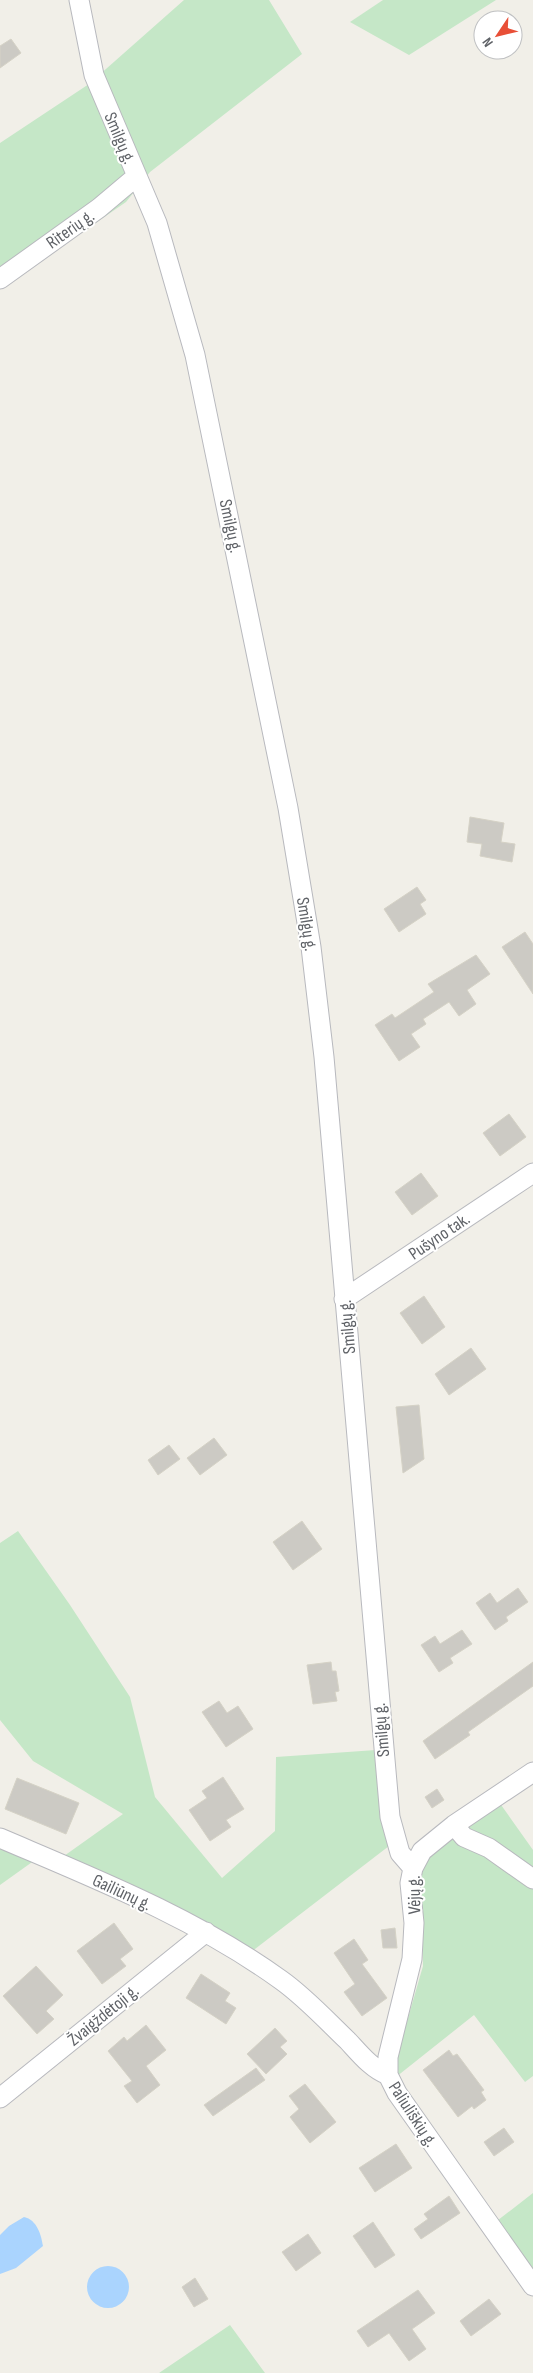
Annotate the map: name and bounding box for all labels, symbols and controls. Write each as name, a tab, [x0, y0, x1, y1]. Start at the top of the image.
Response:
north arrow	[473, 10, 523, 60]
text: N	[479, 34, 497, 50]
street label: Smilgų g.	[99, 109, 140, 167]
street label: Riterių g.	[42, 205, 98, 253]
street label: Smilgų g.	[215, 497, 246, 555]
street label: Smilgų g.	[292, 896, 321, 952]
street label: Pušyno tak.	[405, 1208, 474, 1264]
street label: Smilgų g.	[335, 1299, 360, 1355]
street label: Smilgų g.	[369, 1702, 394, 1758]
street label: Gailiūnų g.	[89, 1870, 155, 1915]
street label: Vėjų g.	[404, 1875, 425, 1915]
street label: Žvaigždėtoji g.	[64, 1980, 143, 2050]
street label: Paliuliškių g.	[384, 2078, 441, 2151]

